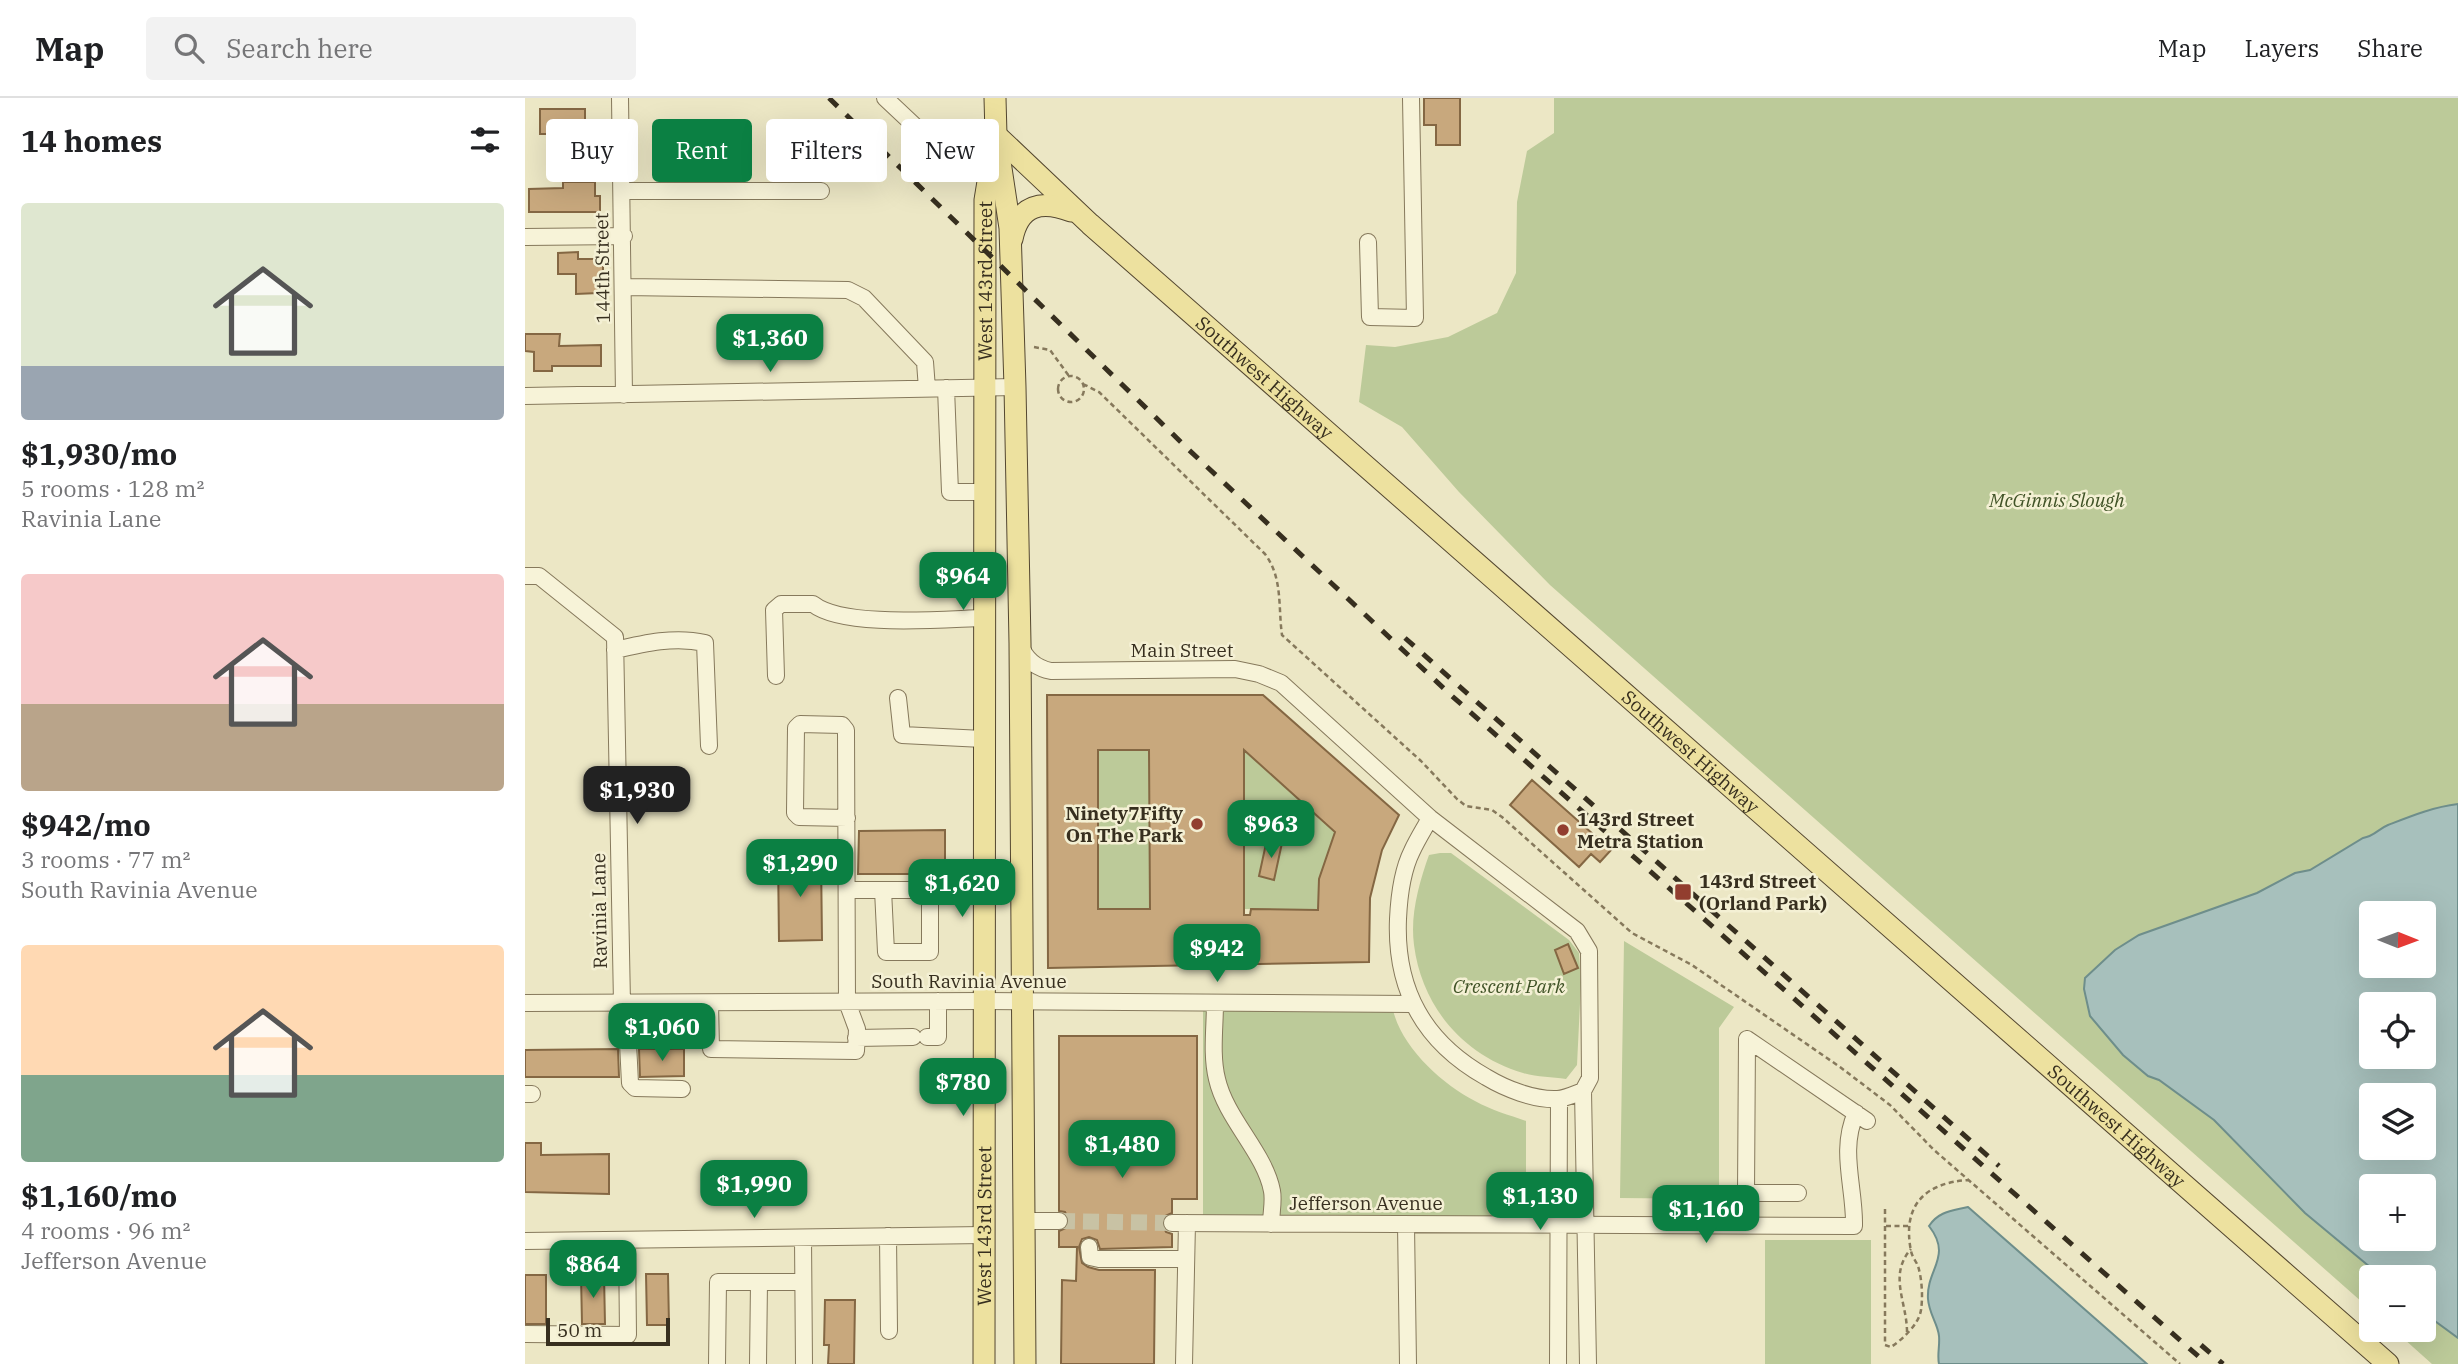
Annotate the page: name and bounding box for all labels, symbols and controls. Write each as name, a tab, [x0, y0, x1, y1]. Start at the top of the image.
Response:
search box	[146, 17, 636, 80]
text: Map	[35, 27, 104, 70]
icon: search	[170, 29, 208, 67]
text: Search here	[226, 31, 373, 65]
text: Map	[2158, 32, 2206, 64]
text: Layers	[2244, 32, 2319, 64]
text: Share	[2357, 32, 2423, 64]
chip: Buy	[546, 119, 638, 182]
chip: Rent	[652, 119, 752, 182]
chip: Filters	[766, 119, 887, 182]
chip: New	[901, 119, 999, 182]
text: 14 homes	[21, 121, 162, 160]
icon: filters	[466, 121, 504, 159]
street label: West 143rd Street	[973, 201, 997, 361]
street label: 144th Street	[589, 212, 615, 323]
icon: home	[200, 248, 326, 374]
street label: Southwest Highway	[1191, 311, 1339, 445]
pin: $1,360	[713, 314, 827, 374]
text: $1,360	[732, 322, 808, 352]
text: $1,930/mo	[21, 434, 177, 473]
text: 5 rooms · 128 m²	[21, 473, 204, 503]
park label: McGinnis Slough	[1988, 488, 2125, 512]
text: Ravinia Lane	[21, 503, 161, 533]
pin: $964	[922, 552, 1004, 612]
text: $964	[935, 560, 991, 590]
icon: home	[200, 619, 326, 745]
street label: Main Street	[1131, 638, 1234, 662]
street label: Southwest Highway	[1617, 685, 1765, 819]
pin: $1,930	[580, 766, 694, 826]
text: $1,930	[599, 774, 675, 804]
pin: $963	[1230, 800, 1312, 860]
place label: Ninety7Fifty On The Park	[1065, 801, 1183, 847]
text: $942/mo	[21, 805, 151, 844]
place label: 143rd Street Metra Station	[1577, 807, 1704, 853]
text: $963	[1243, 808, 1299, 838]
marker: Ninety7Fifty On The Park	[1189, 816, 1205, 832]
marker: 143rd Street Metra Station	[1555, 822, 1571, 838]
pin: $1,290	[743, 840, 857, 899]
text: 3 rooms · 77 m²	[21, 844, 191, 874]
text: $1,290	[762, 847, 838, 877]
street label: Ravinia Lane	[586, 853, 612, 969]
pin: $1,620	[905, 860, 1019, 919]
text: $1,620	[924, 867, 1000, 897]
place label: 143rd Street (Orland Park)	[1699, 869, 1827, 915]
text: South Ravinia Avenue	[21, 874, 257, 904]
marker: 143rd Street (Orland Park)	[1673, 882, 1693, 902]
north arrow	[2359, 901, 2436, 978]
map controls	[2359, 901, 2436, 1342]
pin: $942	[1176, 924, 1258, 984]
text: $942	[1189, 932, 1245, 962]
street label: South Ravinia Avenue	[871, 969, 1067, 993]
park label: Crescent Park	[1453, 974, 1566, 998]
icon: home	[200, 990, 326, 1116]
button: locate	[2359, 992, 2436, 1069]
pin: $1,060	[605, 1004, 719, 1063]
text: $1,060	[624, 1011, 700, 1041]
pin: $780	[922, 1058, 1004, 1118]
street label: Southwest Highway	[2043, 1059, 2191, 1193]
text: $780	[935, 1066, 991, 1096]
button: layers	[2359, 1083, 2436, 1160]
pin: $1,480	[1065, 1121, 1179, 1180]
text: $1,480	[1084, 1128, 1160, 1158]
street label: West 143rd Street	[972, 1146, 996, 1306]
pin: $1,990	[697, 1160, 811, 1220]
text: $1,990	[716, 1168, 792, 1198]
pin: $1,130	[1483, 1172, 1597, 1232]
button: +	[2359, 1174, 2436, 1251]
text: $1,160/mo	[21, 1176, 177, 1215]
text: $1,130	[1502, 1180, 1578, 1210]
pin: $1,160	[1649, 1186, 1763, 1245]
street label: Jefferson Avenue	[1289, 1191, 1443, 1215]
text: $1,160	[1668, 1193, 1744, 1223]
text: 4 rooms · 96 m²	[21, 1215, 191, 1245]
pin: $864	[552, 1240, 634, 1300]
text: Jefferson Avenue	[21, 1245, 207, 1275]
text: $864	[565, 1248, 621, 1278]
button: −	[2359, 1265, 2436, 1342]
scale bar	[546, 1315, 670, 1347]
text: 50 m	[557, 1318, 602, 1342]

